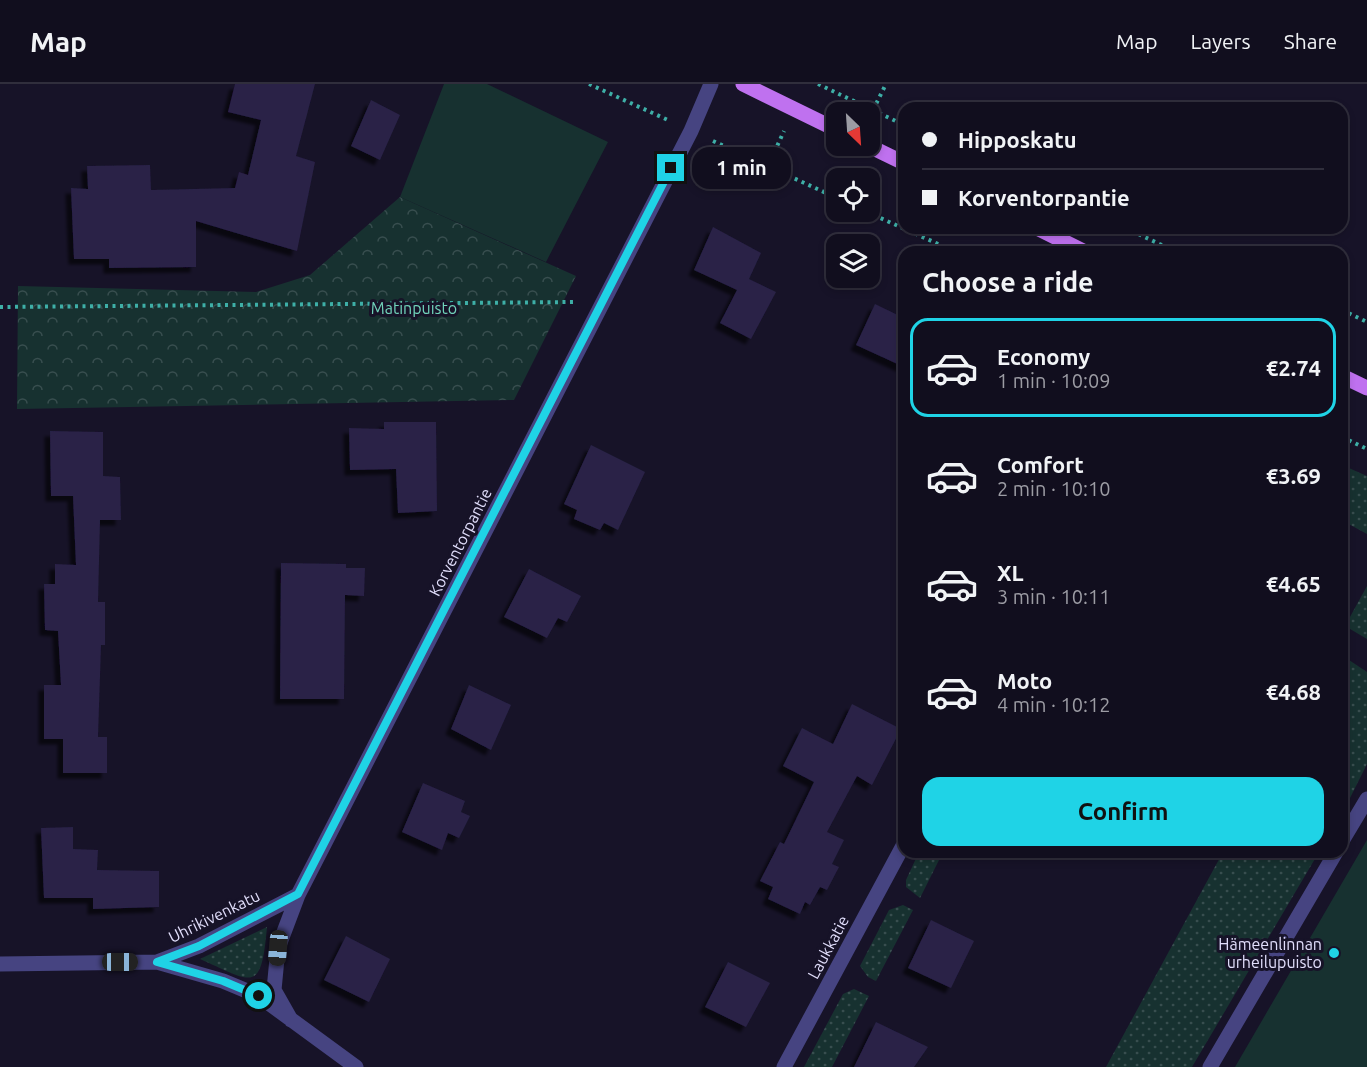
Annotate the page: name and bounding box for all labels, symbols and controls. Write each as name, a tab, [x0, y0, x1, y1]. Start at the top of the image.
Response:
text: Map	[30, 26, 87, 57]
text: Map	[1116, 29, 1157, 53]
text: Layers	[1190, 29, 1251, 53]
text: Share	[1284, 29, 1337, 53]
north arrow	[826, 102, 880, 156]
map controls	[826, 102, 880, 288]
text: Hipposkatu	[958, 127, 1077, 152]
callout: 1 min	[692, 147, 791, 189]
route end	[657, 154, 684, 181]
text: 1 min	[716, 156, 767, 179]
button: locate	[826, 168, 880, 222]
text: Korventorpantie	[958, 185, 1130, 210]
button: layers	[826, 234, 880, 288]
text: Choose a ride	[922, 267, 1094, 297]
park label: Matinpuisto	[371, 299, 457, 317]
icon: car	[925, 341, 979, 395]
text: Economy	[997, 344, 1090, 369]
text: €2.74	[1266, 355, 1321, 380]
text: 1 min · 10:09	[997, 369, 1111, 392]
icon: car	[925, 449, 979, 503]
text: Comfort	[997, 452, 1084, 477]
text: €3.69	[1266, 463, 1321, 488]
text: 2 min · 10:10	[997, 477, 1111, 500]
street label: Korventorpantie	[425, 485, 495, 599]
icon: car	[925, 557, 979, 611]
text: XL	[997, 560, 1024, 585]
text: €4.65	[1266, 571, 1321, 596]
text: 3 min · 10:11	[997, 585, 1111, 608]
icon: car	[925, 665, 979, 719]
text: Moto	[997, 668, 1052, 693]
text: €4.68	[1266, 679, 1321, 704]
text: 4 min · 10:12	[997, 693, 1111, 716]
button: Confirm	[922, 777, 1324, 846]
street label: Uhrikivenkatu	[165, 886, 263, 946]
street label: Laukkatie	[804, 912, 852, 982]
car	[267, 929, 289, 967]
place label: Hämeenlinnan urheilupuisto	[1218, 935, 1322, 971]
marker: Hämeenlinnan urheilupuisto	[1327, 946, 1341, 960]
car	[102, 953, 138, 971]
route start	[245, 982, 272, 1009]

